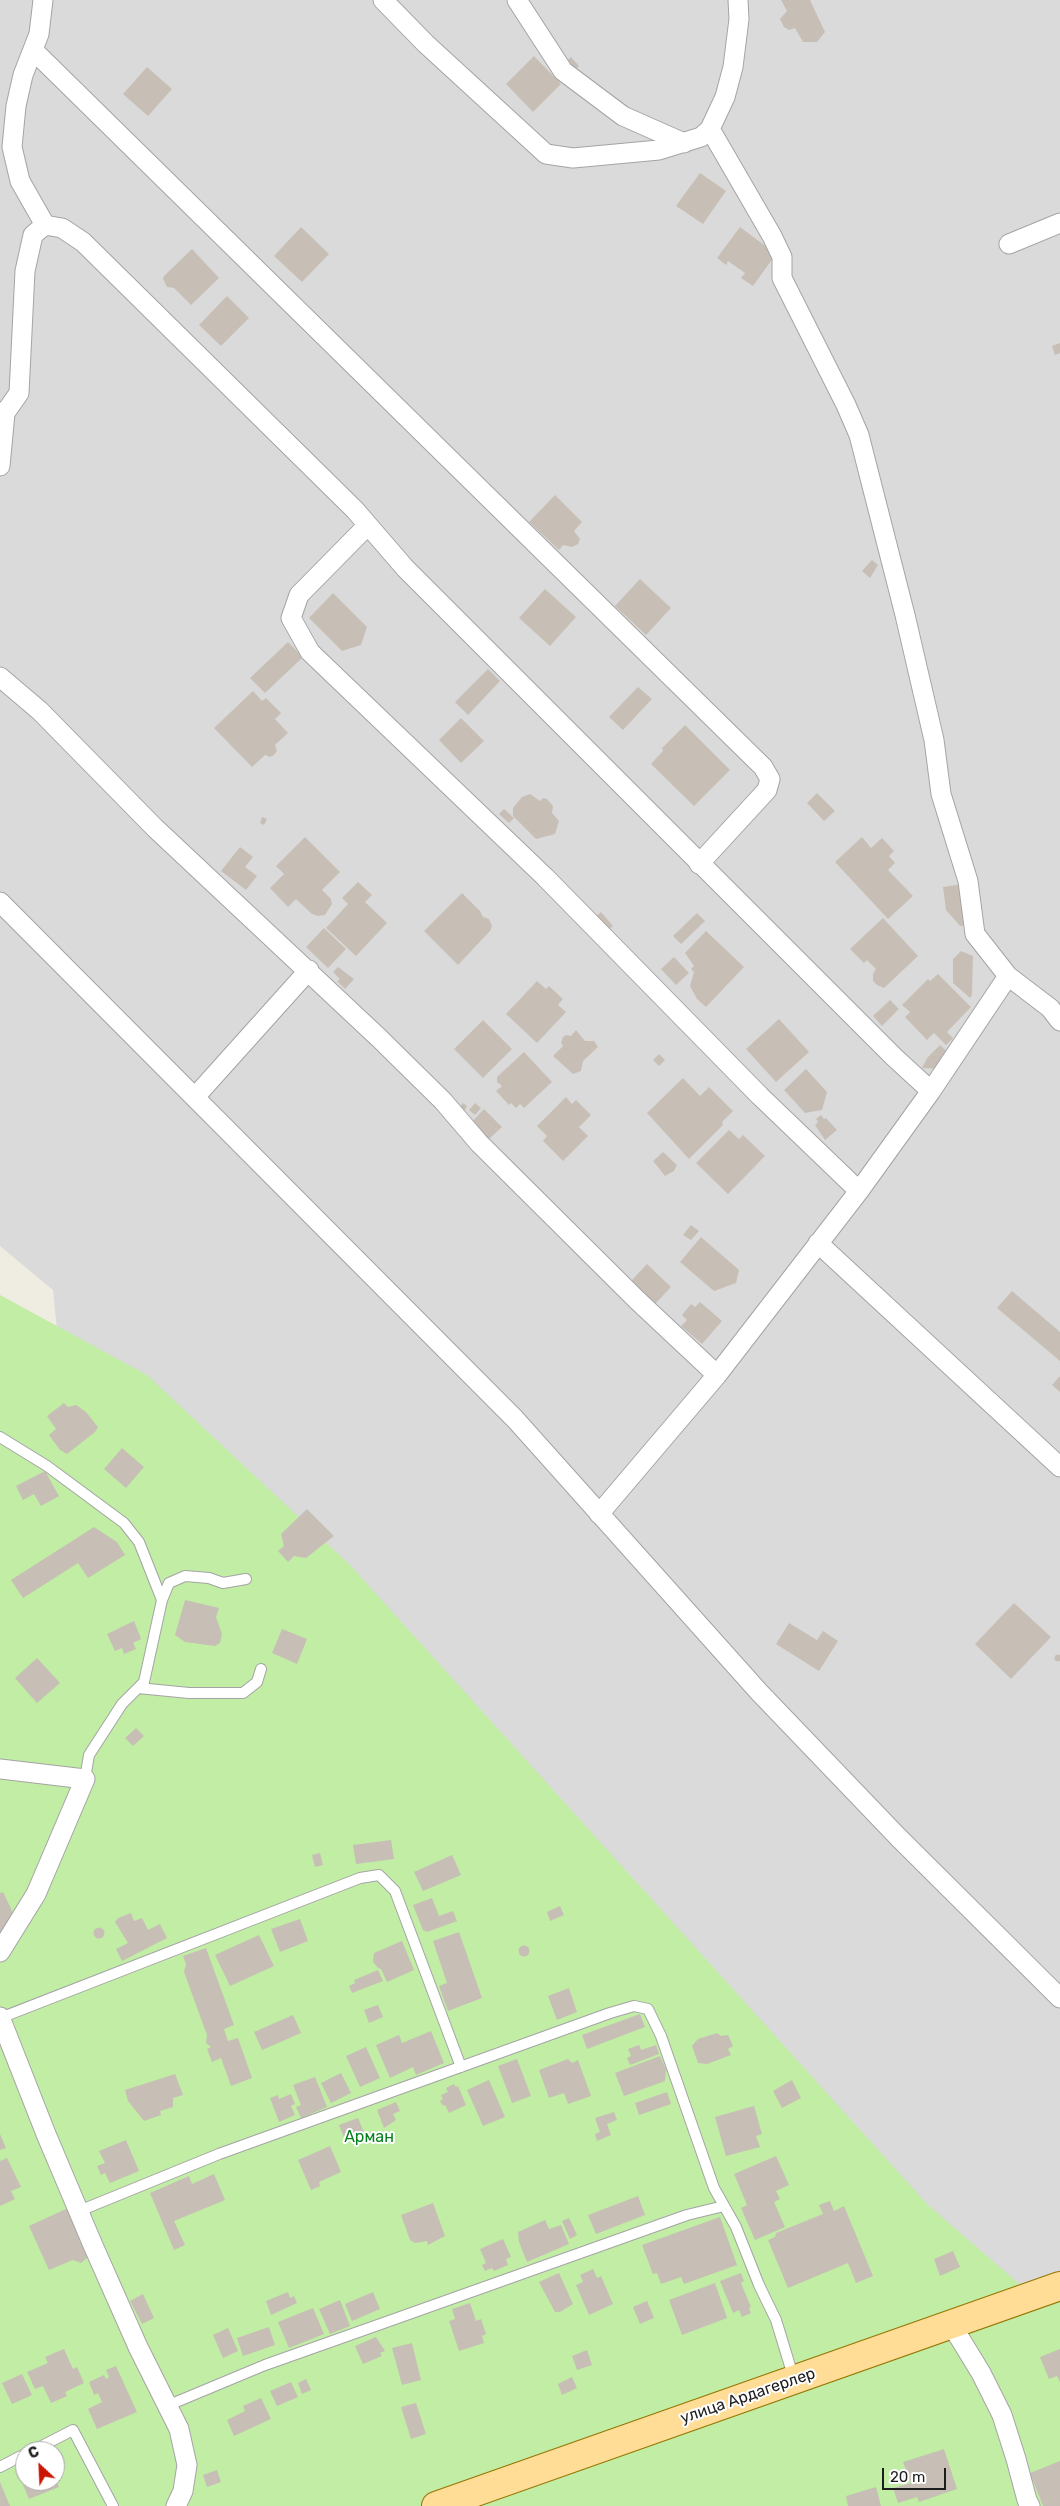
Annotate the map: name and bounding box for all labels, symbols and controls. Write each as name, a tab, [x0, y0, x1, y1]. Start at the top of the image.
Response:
park label: Арман	[344, 2127, 394, 2147]
street label: улица Ардагерлер	[678, 2364, 818, 2428]
north arrow	[15, 2441, 65, 2491]
text: С	[26, 2443, 42, 2463]
scale bar	[885, 2458, 949, 2490]
text: 20 m	[890, 2468, 925, 2486]

